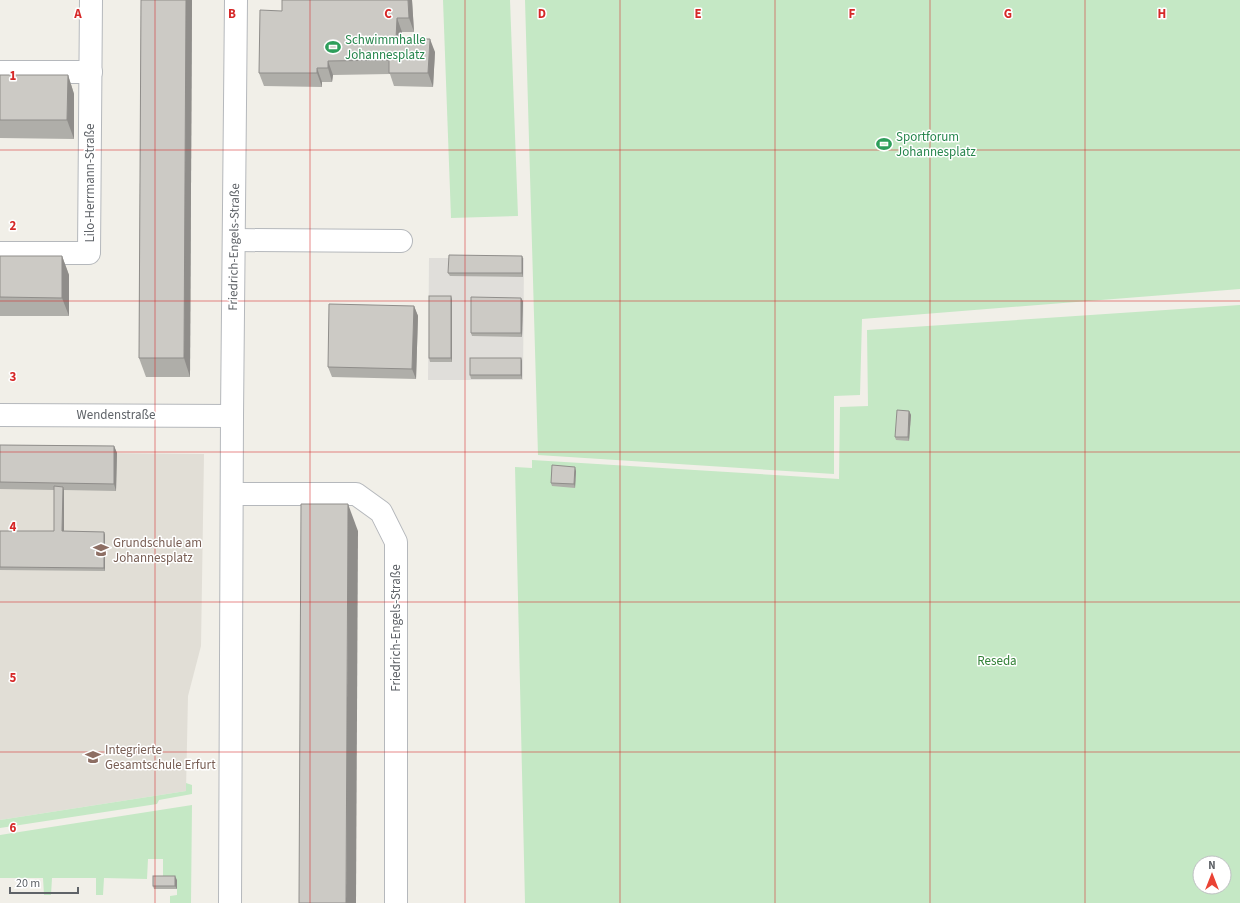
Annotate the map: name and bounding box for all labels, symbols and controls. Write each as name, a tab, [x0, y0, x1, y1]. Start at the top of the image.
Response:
text: A	[73, 5, 82, 23]
text: B	[228, 5, 236, 23]
text: C	[384, 5, 392, 23]
text: D	[538, 5, 546, 23]
text: E	[694, 5, 702, 23]
text: F	[849, 5, 856, 23]
text: G	[1004, 5, 1012, 23]
text: H	[1158, 5, 1166, 23]
place label: Schwimmhalle Johannesplatz	[345, 31, 426, 64]
sports icon: Schwimmhalle Johannesplatz	[324, 38, 342, 56]
text: 1	[10, 67, 17, 85]
street label: Lilo-Herrmann-Straße	[81, 123, 99, 243]
place label: Sportforum Johannesplatz	[896, 128, 976, 161]
sports icon: Sportforum Johannesplatz	[875, 135, 893, 153]
street label: Friedrich-Engels-Straße	[224, 183, 244, 311]
text: 2	[10, 217, 17, 235]
text: 3	[10, 368, 17, 386]
street label: Wendenstraße	[77, 406, 155, 424]
text: 4	[10, 518, 17, 536]
place label: Grundschule am Johannesplatz	[113, 534, 202, 567]
school or university icon: Grundschule am Johannesplatz	[92, 541, 110, 559]
street label: Friedrich-Engels-Straße	[387, 564, 405, 692]
park label: Reseda	[977, 652, 1017, 670]
text: 5	[10, 669, 17, 687]
place label: Integrierte Gesamtschule Erfurt	[105, 741, 216, 774]
school or university icon: Integrierte Gesamtschule Erfurt	[84, 748, 102, 766]
text: 6	[10, 819, 17, 837]
north arrow	[1192, 855, 1232, 895]
text: N	[1208, 858, 1216, 873]
scale bar	[10, 869, 78, 895]
text: 20 m	[16, 875, 40, 892]

